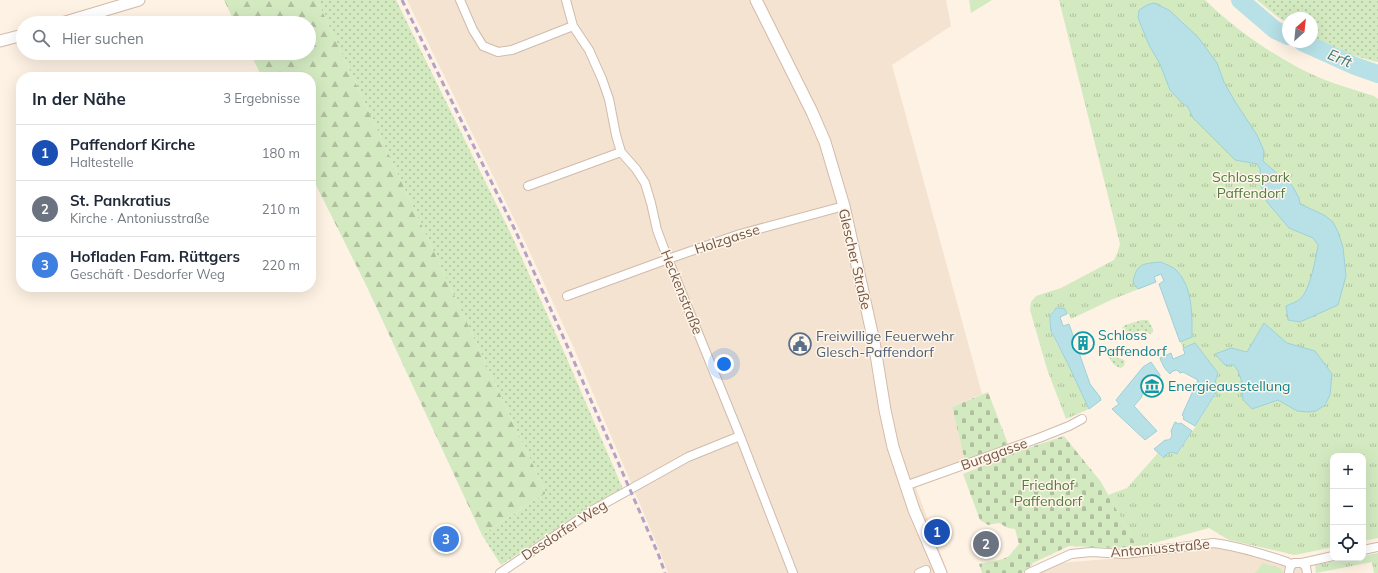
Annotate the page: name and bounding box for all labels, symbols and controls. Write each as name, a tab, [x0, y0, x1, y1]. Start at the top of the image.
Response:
north arrow	[1282, 12, 1318, 48]
search box	[16, 16, 316, 60]
icon: search	[30, 27, 52, 49]
text: Hier suchen	[62, 29, 144, 48]
water label: Erft	[1325, 44, 1356, 72]
text: In der Nähe	[32, 88, 126, 109]
text: 3 Ergebnisse	[223, 90, 300, 106]
text: Paffendorf Kirche	[70, 135, 195, 154]
text: 1	[41, 145, 49, 161]
text: 180 m	[262, 145, 300, 161]
text: Haltestelle	[70, 154, 134, 170]
park label: Schlosspark Paffendorf	[1212, 168, 1291, 202]
text: St. Pankratius	[70, 191, 171, 210]
text: 2	[41, 201, 49, 217]
text: 210 m	[262, 201, 300, 217]
street label: Glescher Straße	[835, 207, 875, 311]
text: Kirche · Antoniusstraße	[70, 210, 209, 226]
street label: Holzgasse	[692, 220, 762, 258]
text: Hofladen Fam. Rüttgers	[70, 247, 240, 266]
street label: Heckenstraße	[657, 247, 707, 337]
text: 3	[41, 257, 49, 273]
text: 220 m	[262, 257, 300, 273]
text: Geschäft · Desdorfer Weg	[70, 266, 225, 282]
place label: Schloss Paffendorf	[1098, 326, 1167, 360]
place label: Freiwillige Feuerwehr Glesch-Paffendorf	[816, 327, 955, 361]
building icon: Schloss Paffendorf	[1070, 330, 1096, 356]
public building icon: Freiwillige Feuerwehr Glesch-Paffendorf	[787, 331, 813, 357]
your location	[714, 354, 734, 374]
museum icon: Energieausstellung	[1139, 373, 1165, 399]
place label: Energieausstellung	[1168, 377, 1291, 395]
street label: Burggasse	[958, 434, 1030, 474]
map controls	[1330, 453, 1366, 561]
button: +	[1330, 453, 1366, 489]
park label: Friedhof Paffendorf	[1014, 476, 1083, 510]
button: −	[1330, 489, 1366, 525]
street label: Desdorfer Weg	[518, 496, 610, 564]
pin: 1	[924, 517, 950, 547]
pin: 3	[433, 524, 459, 554]
button: locate	[1330, 525, 1366, 561]
pin: 2	[973, 529, 999, 559]
street label: Antoniusstraße	[1110, 535, 1210, 561]

